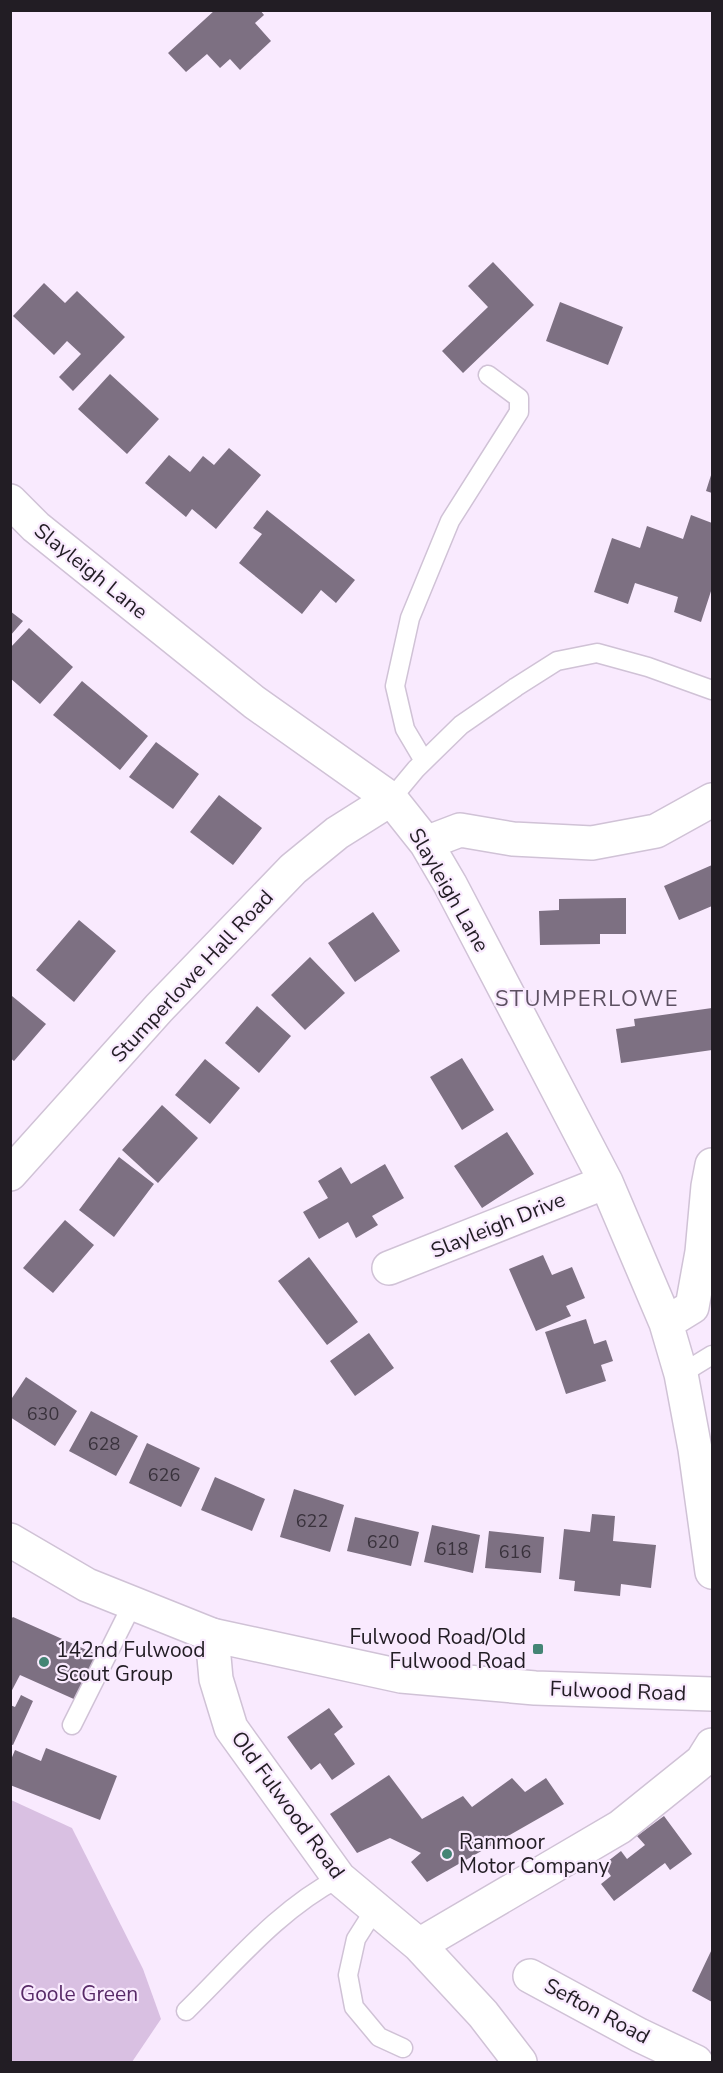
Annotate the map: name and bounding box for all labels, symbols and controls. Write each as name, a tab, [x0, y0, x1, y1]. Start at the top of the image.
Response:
street label: Slayleigh Lane	[28, 517, 154, 625]
street label: Slayleigh Lane	[402, 823, 496, 957]
street label: Stumperlowe Hall Road	[105, 884, 279, 1068]
district label: STUMPERLOWE	[495, 984, 679, 1014]
street label: Slayleigh Drive	[427, 1185, 569, 1265]
house number: 630	[27, 1402, 59, 1426]
house number: 628	[88, 1432, 120, 1456]
house number: 626	[148, 1463, 180, 1487]
house number: 622	[296, 1509, 328, 1533]
house number: 620	[367, 1530, 399, 1554]
house number: 618	[436, 1537, 468, 1561]
house number: 616	[499, 1540, 531, 1564]
place label: Fulwood Road/Old Fulwood Road	[349, 1623, 526, 1675]
place label: 142nd Fulwood Scout Group	[56, 1636, 206, 1688]
marker: Fulwood Road/Old Fulwood Road	[531, 1642, 545, 1656]
marker: 142nd Fulwood Scout Group	[37, 1655, 51, 1669]
street label: Fulwood Road	[549, 1675, 687, 1707]
street label: Old Fulwood Road	[225, 1725, 351, 1885]
place label: Ranmoor Motor Company	[459, 1828, 610, 1880]
marker: Ranmoor Motor Company	[440, 1847, 454, 1861]
street label: Sefton Road	[539, 1971, 655, 2051]
park label: Goole Green	[20, 1980, 138, 2008]

